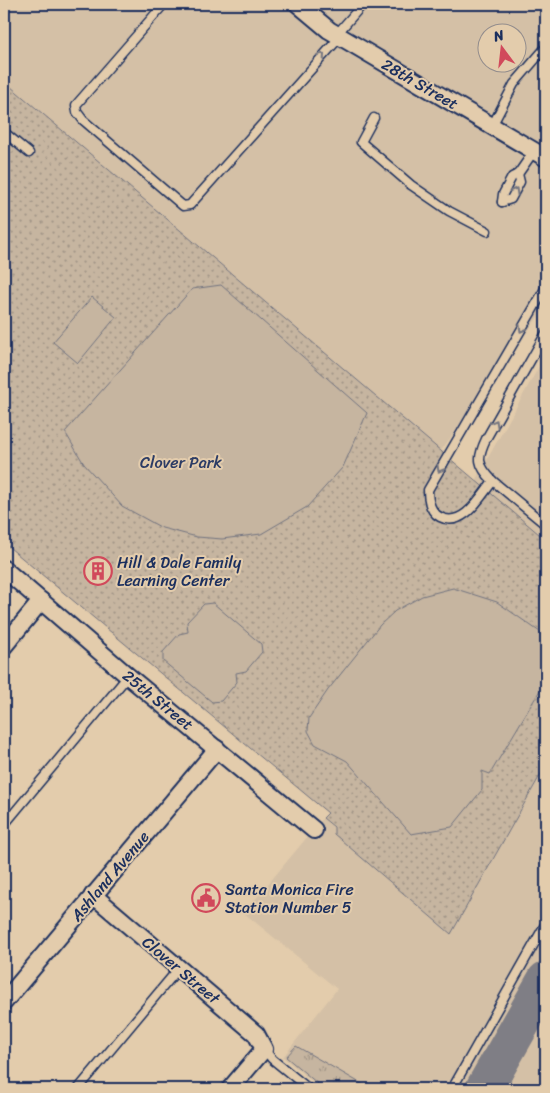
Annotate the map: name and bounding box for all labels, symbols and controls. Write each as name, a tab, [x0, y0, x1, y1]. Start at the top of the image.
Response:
north arrow	[478, 22, 528, 72]
text: N	[490, 23, 507, 50]
street label: 28th Street	[376, 50, 464, 118]
one-way arrow	[316, 53, 325, 62]
one-way arrow	[509, 187, 519, 196]
one-way arrow	[518, 323, 528, 332]
one-way arrow	[489, 419, 499, 428]
park label: Clover Park	[140, 448, 222, 477]
one-way arrow	[436, 464, 446, 473]
place label: Hill & Dale Family Learning Center	[117, 548, 242, 595]
building icon: Hill & Dale Family Learning Center	[83, 556, 113, 586]
street label: 25th Street	[116, 662, 200, 738]
street label: Ashland Avenue	[62, 824, 157, 929]
place label: Santa Monica Fire Station Number 5	[225, 875, 354, 922]
public building icon: Santa Monica Fire Station Number 5	[191, 883, 221, 913]
street label: Clover Street	[135, 928, 227, 1012]

